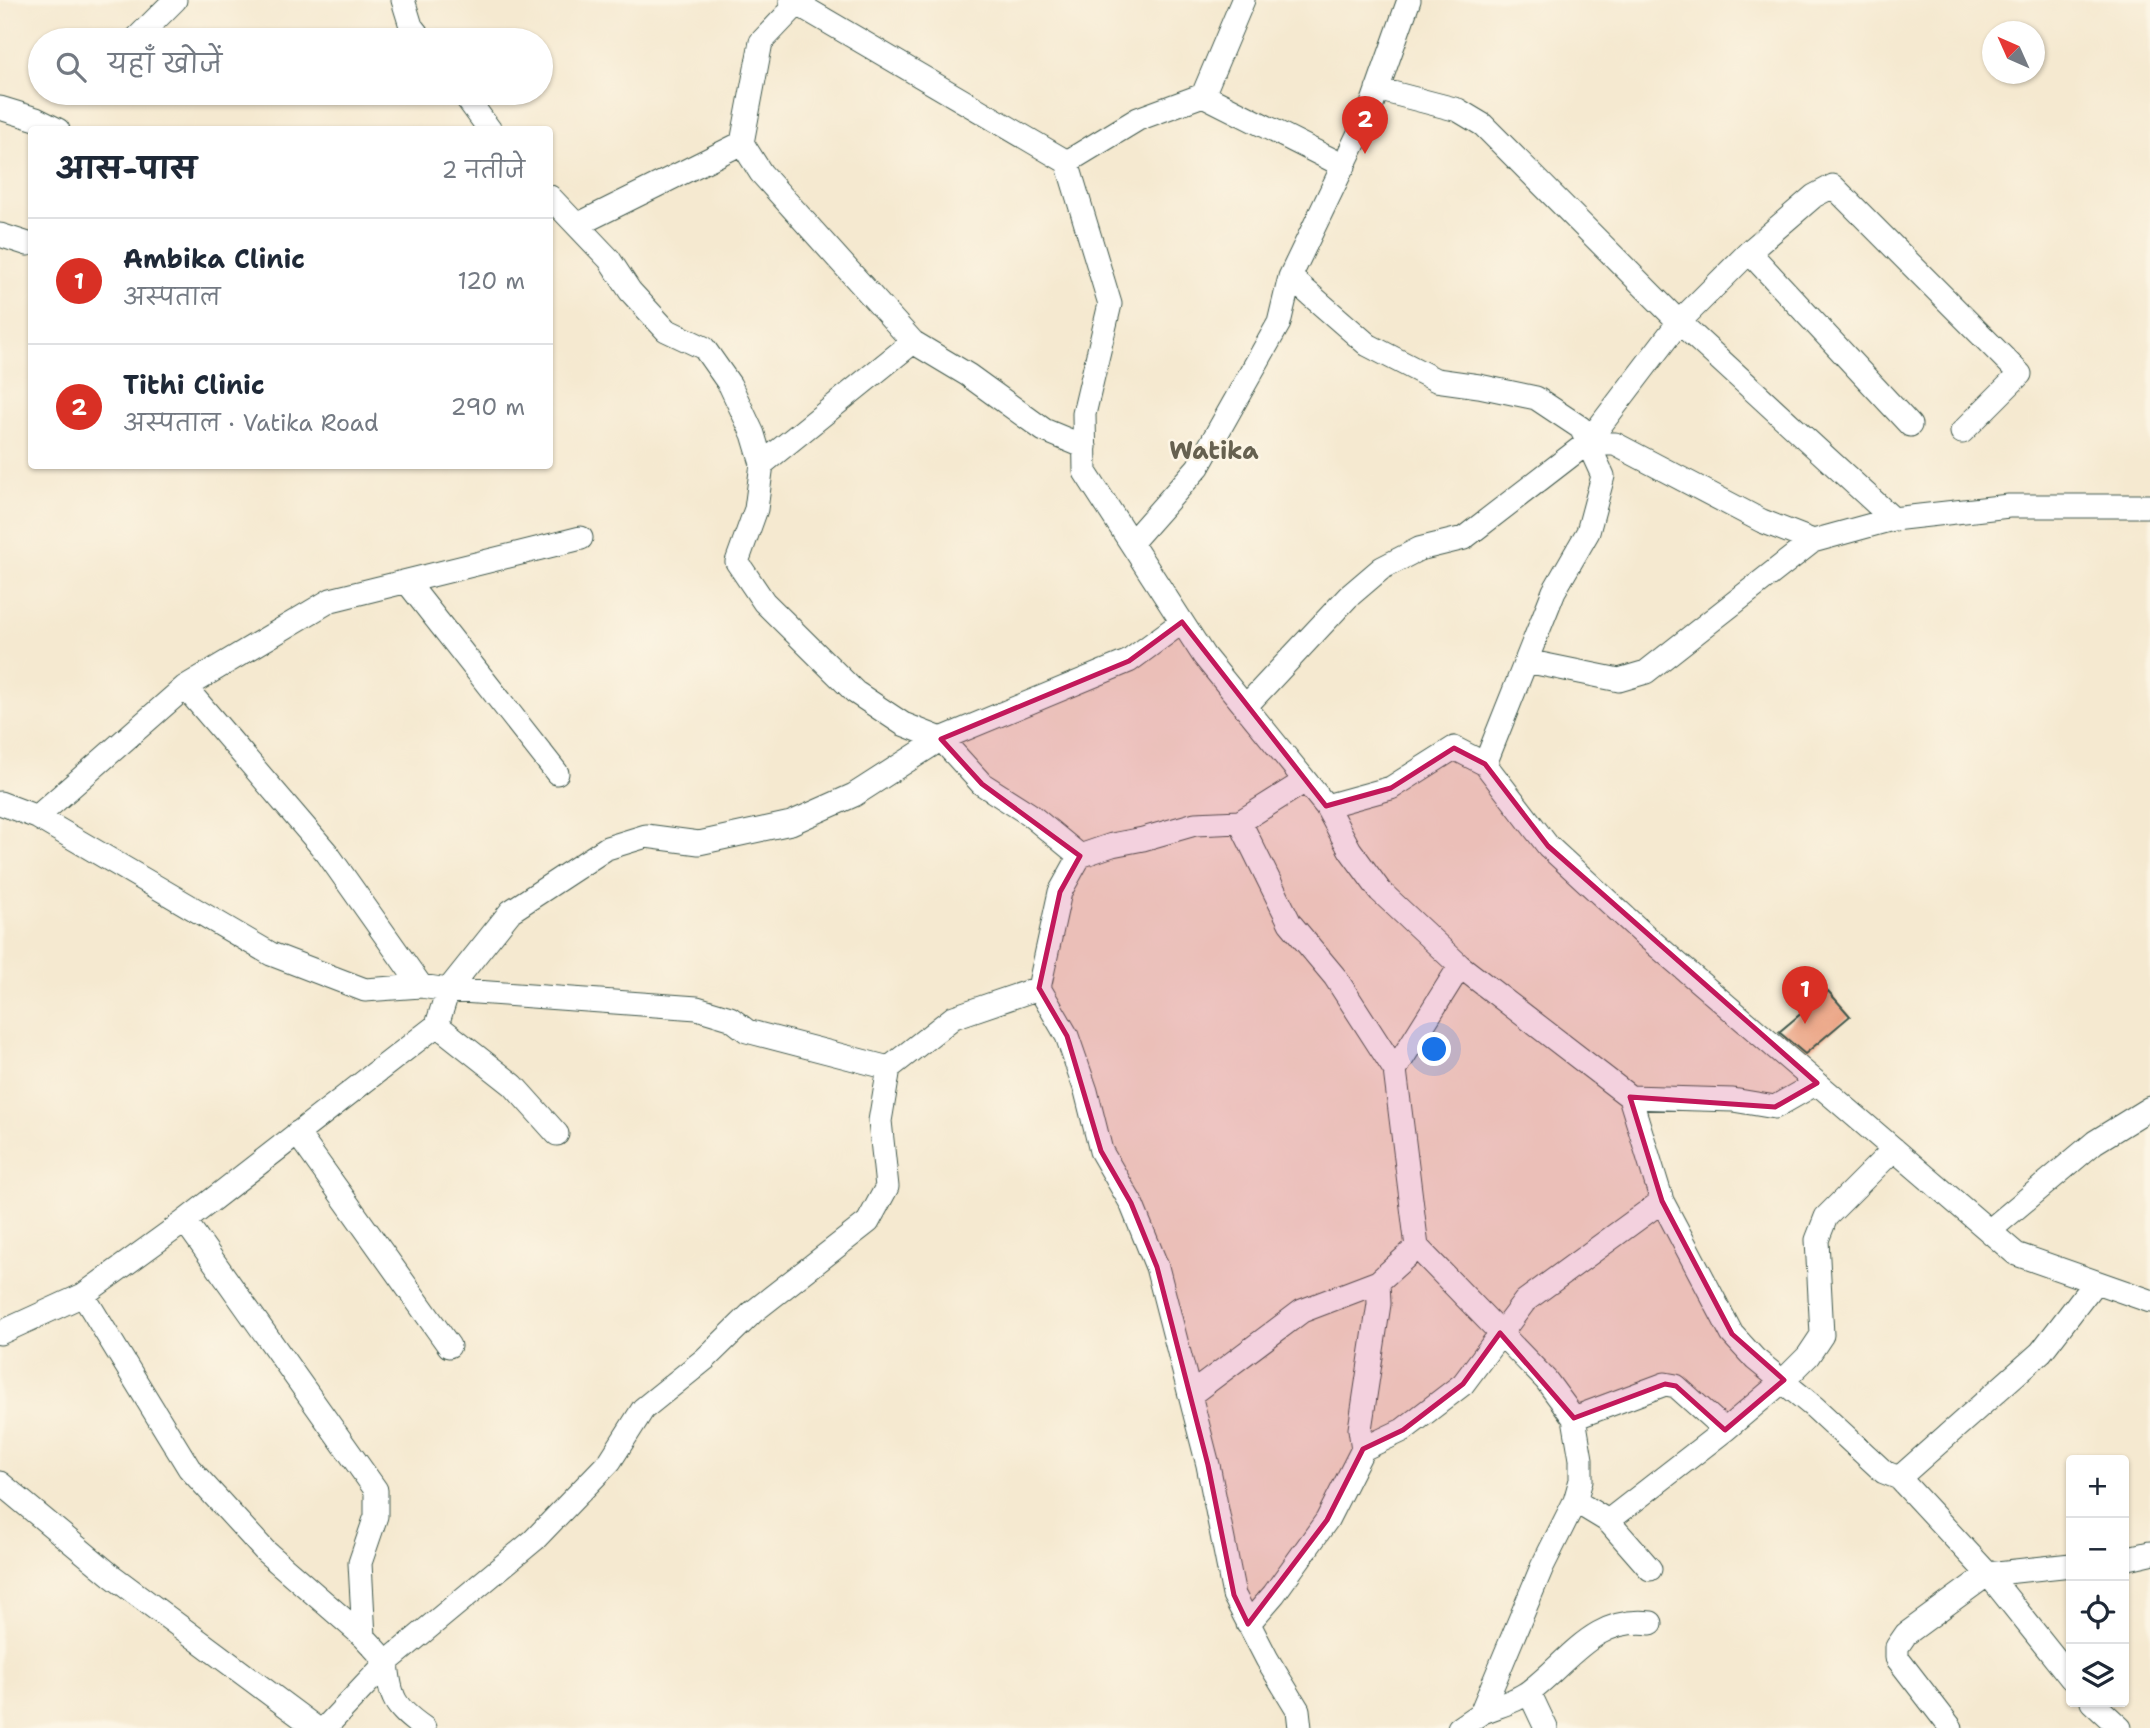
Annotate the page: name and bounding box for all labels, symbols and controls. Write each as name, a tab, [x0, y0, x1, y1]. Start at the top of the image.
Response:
north arrow	[1982, 21, 2045, 84]
search box	[28, 28, 553, 105]
text: यहाँ खोजें	[108, 46, 222, 81]
icon: search	[52, 48, 90, 86]
pin: 2	[1342, 96, 1388, 154]
text: आस-पास	[56, 148, 197, 189]
text: 2 नतीजे	[441, 155, 525, 185]
text: Ambika Clinic	[123, 241, 305, 276]
text: 1	[74, 266, 84, 296]
text: 120 m	[457, 266, 525, 296]
text: अस्पताल	[123, 282, 221, 312]
text: Tithi Clinic	[123, 367, 265, 402]
text: 2	[71, 392, 87, 422]
text: 290 m	[451, 392, 525, 422]
text: अस्पताल · Vatika Road	[123, 408, 378, 438]
district label: Watika	[1169, 435, 1259, 467]
pin: 1	[1782, 966, 1828, 1024]
your location	[1417, 1032, 1451, 1066]
map controls	[2066, 1455, 2129, 1707]
button: +	[2066, 1455, 2129, 1518]
button: −	[2066, 1518, 2129, 1581]
button: locate	[2066, 1581, 2129, 1644]
button: layers	[2066, 1644, 2129, 1707]

